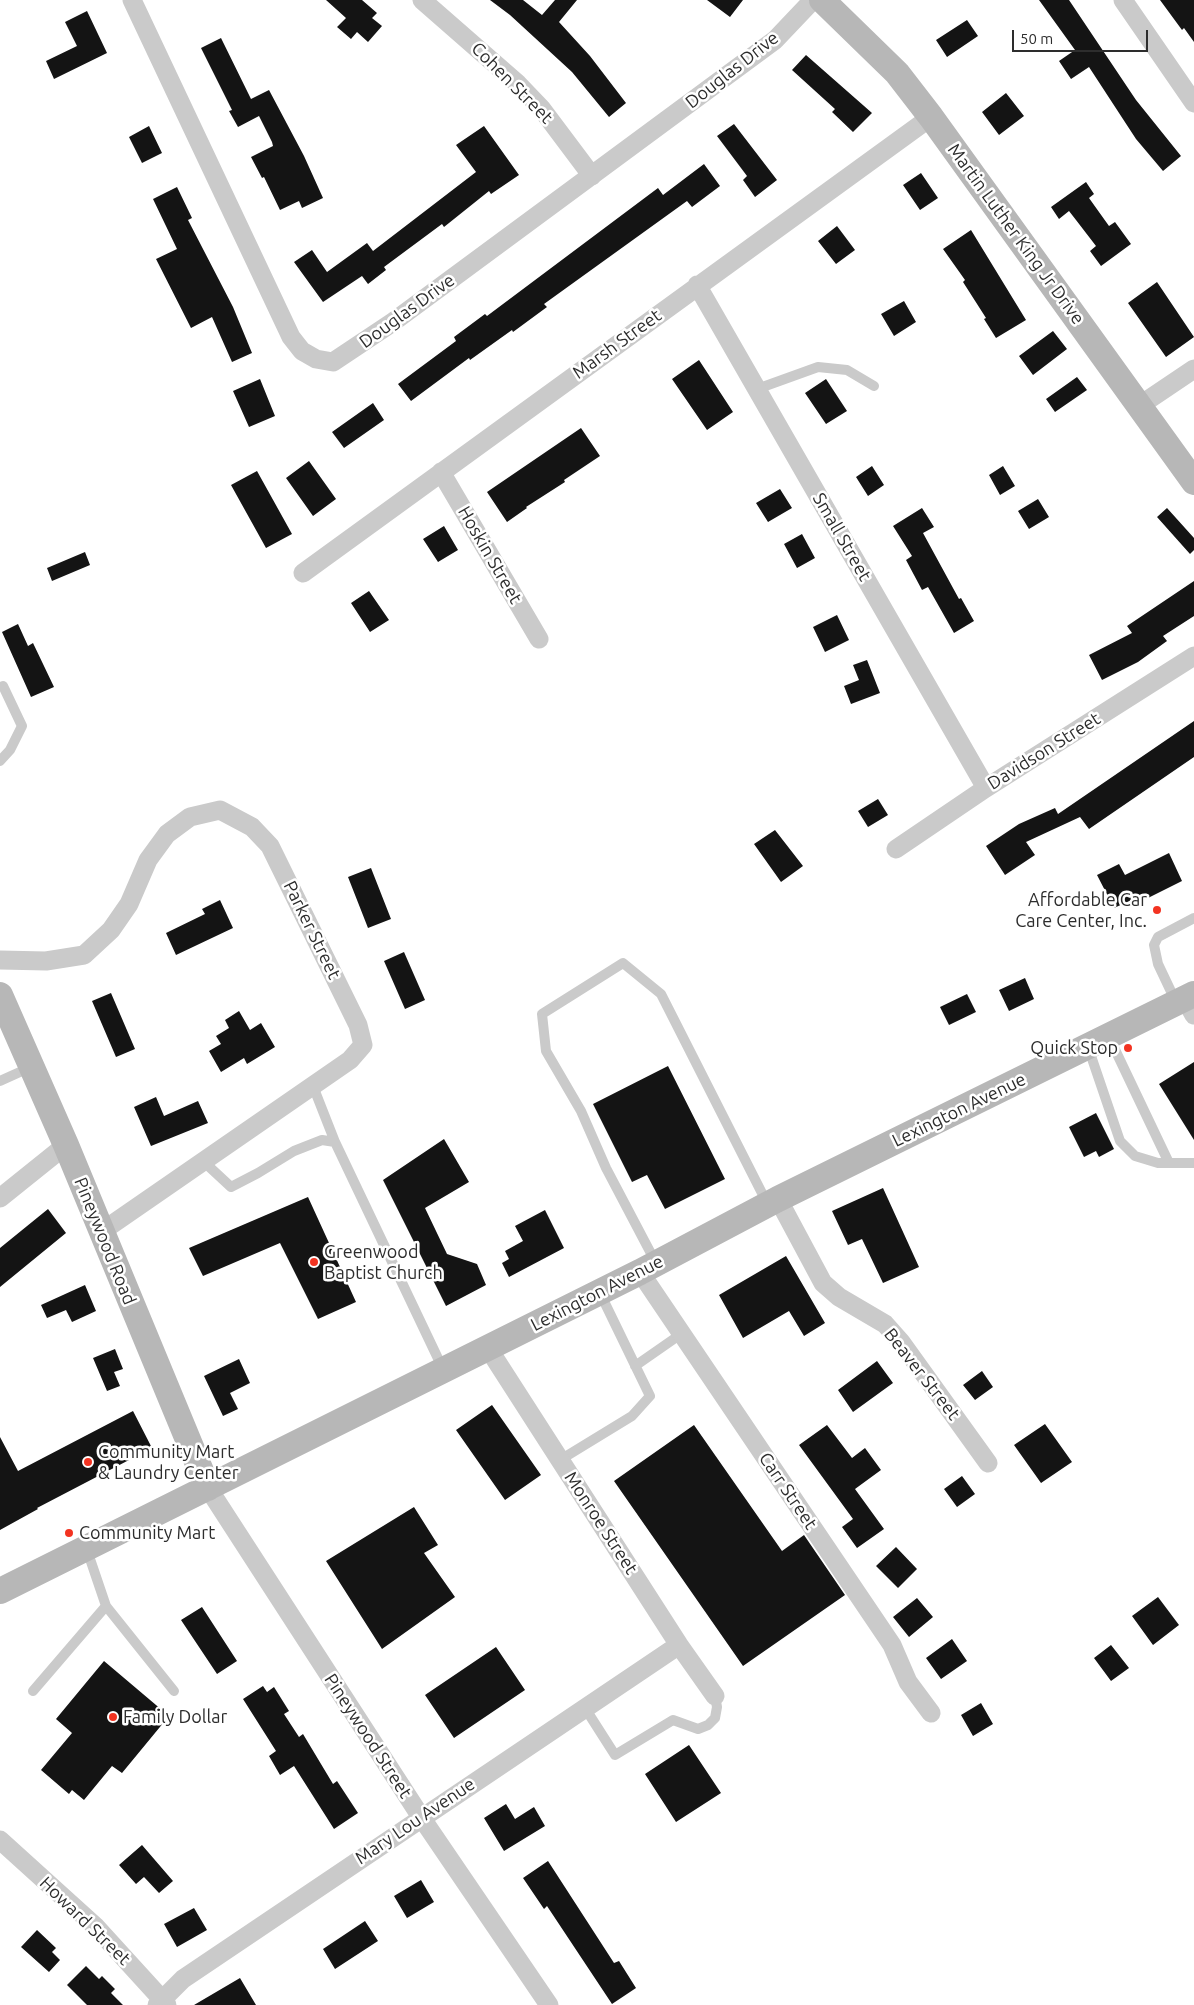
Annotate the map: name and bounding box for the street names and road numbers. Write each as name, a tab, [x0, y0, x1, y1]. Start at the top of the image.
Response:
street label: Douglas Drive	[681, 27, 783, 113]
street label: Cohen Street	[467, 38, 557, 128]
street label: Martin Luther King Jr Drive	[943, 139, 1089, 329]
street label: Douglas Drive	[355, 269, 459, 353]
street label: Marsh Street	[569, 305, 665, 383]
street label: Small Street	[808, 489, 876, 585]
street label: Hoskin Street	[453, 502, 527, 608]
street label: Davidson Street	[984, 708, 1104, 794]
street label: Parker Street	[279, 877, 345, 983]
street label: Lexington Avenue	[889, 1068, 1029, 1152]
street label: Pineywood Road	[70, 1174, 140, 1308]
street label: Lexington Avenue	[527, 1250, 667, 1336]
street label: Beaver Street	[879, 1324, 965, 1424]
street label: Carr Street	[754, 1448, 822, 1534]
street label: Monroe Street	[560, 1468, 642, 1578]
street label: Pineywood Street	[320, 1670, 416, 1802]
street label: Mary Lou Avenue	[351, 1773, 479, 1869]
street label: Howard Street	[35, 1872, 135, 1970]

